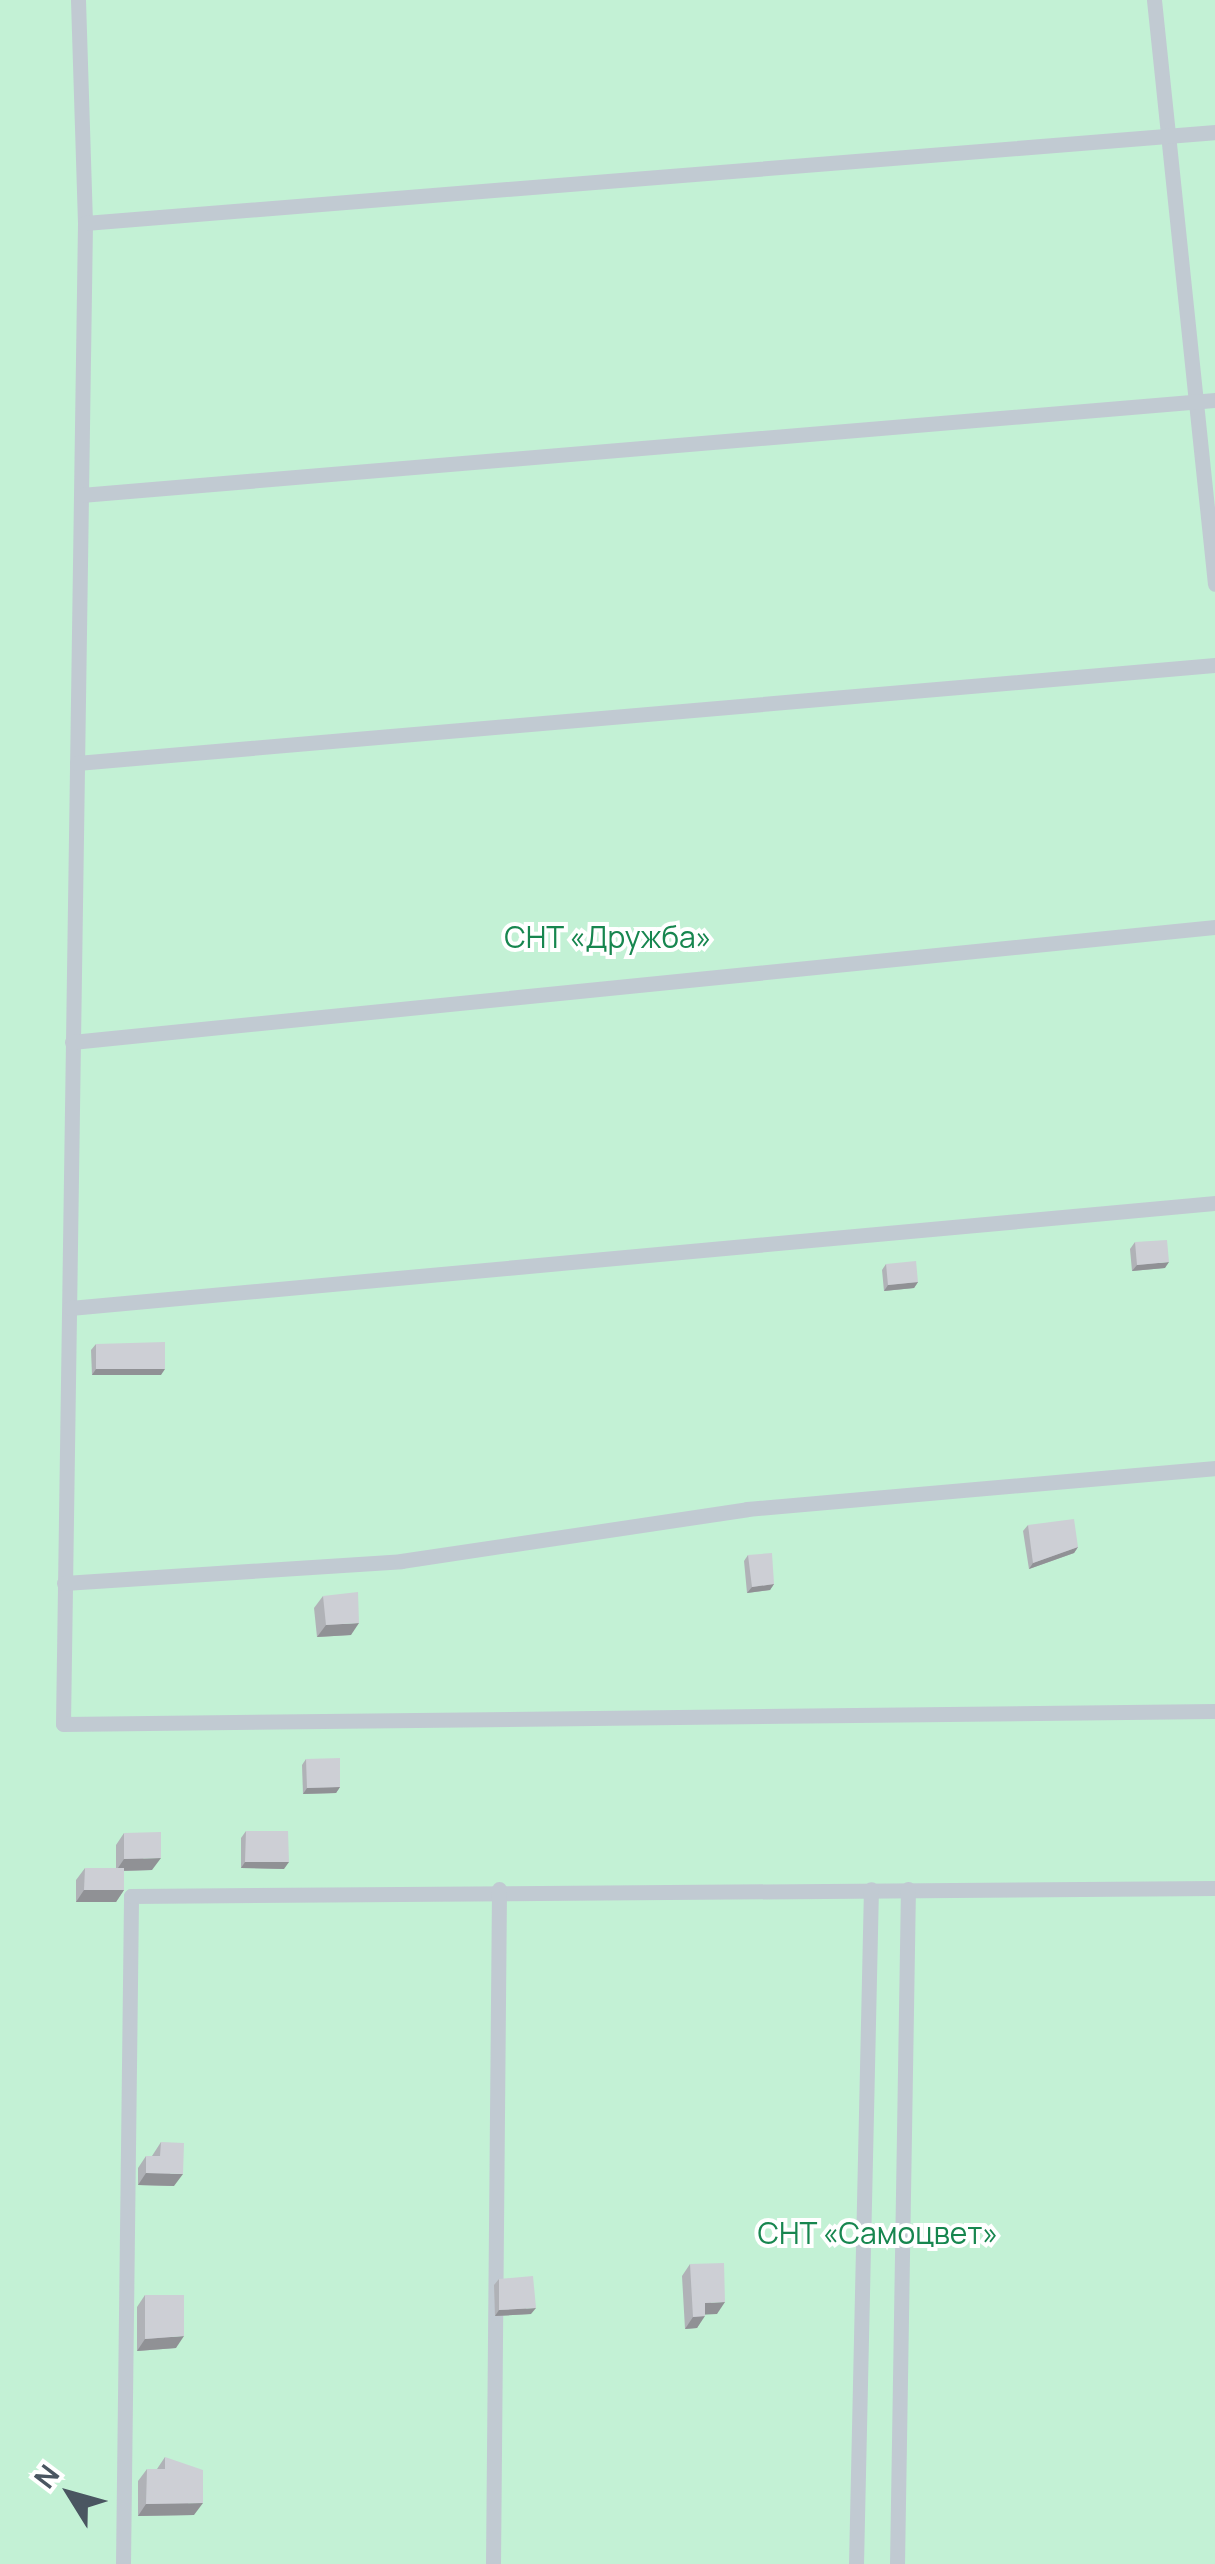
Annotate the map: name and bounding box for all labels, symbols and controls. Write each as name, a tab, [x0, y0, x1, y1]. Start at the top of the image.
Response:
park label: СНТ «Дружба»	[504, 919, 712, 955]
park label: СНТ «Самоцвет»	[757, 2215, 999, 2251]
north arrow	[20, 2444, 120, 2544]
text: N	[25, 2456, 67, 2495]

